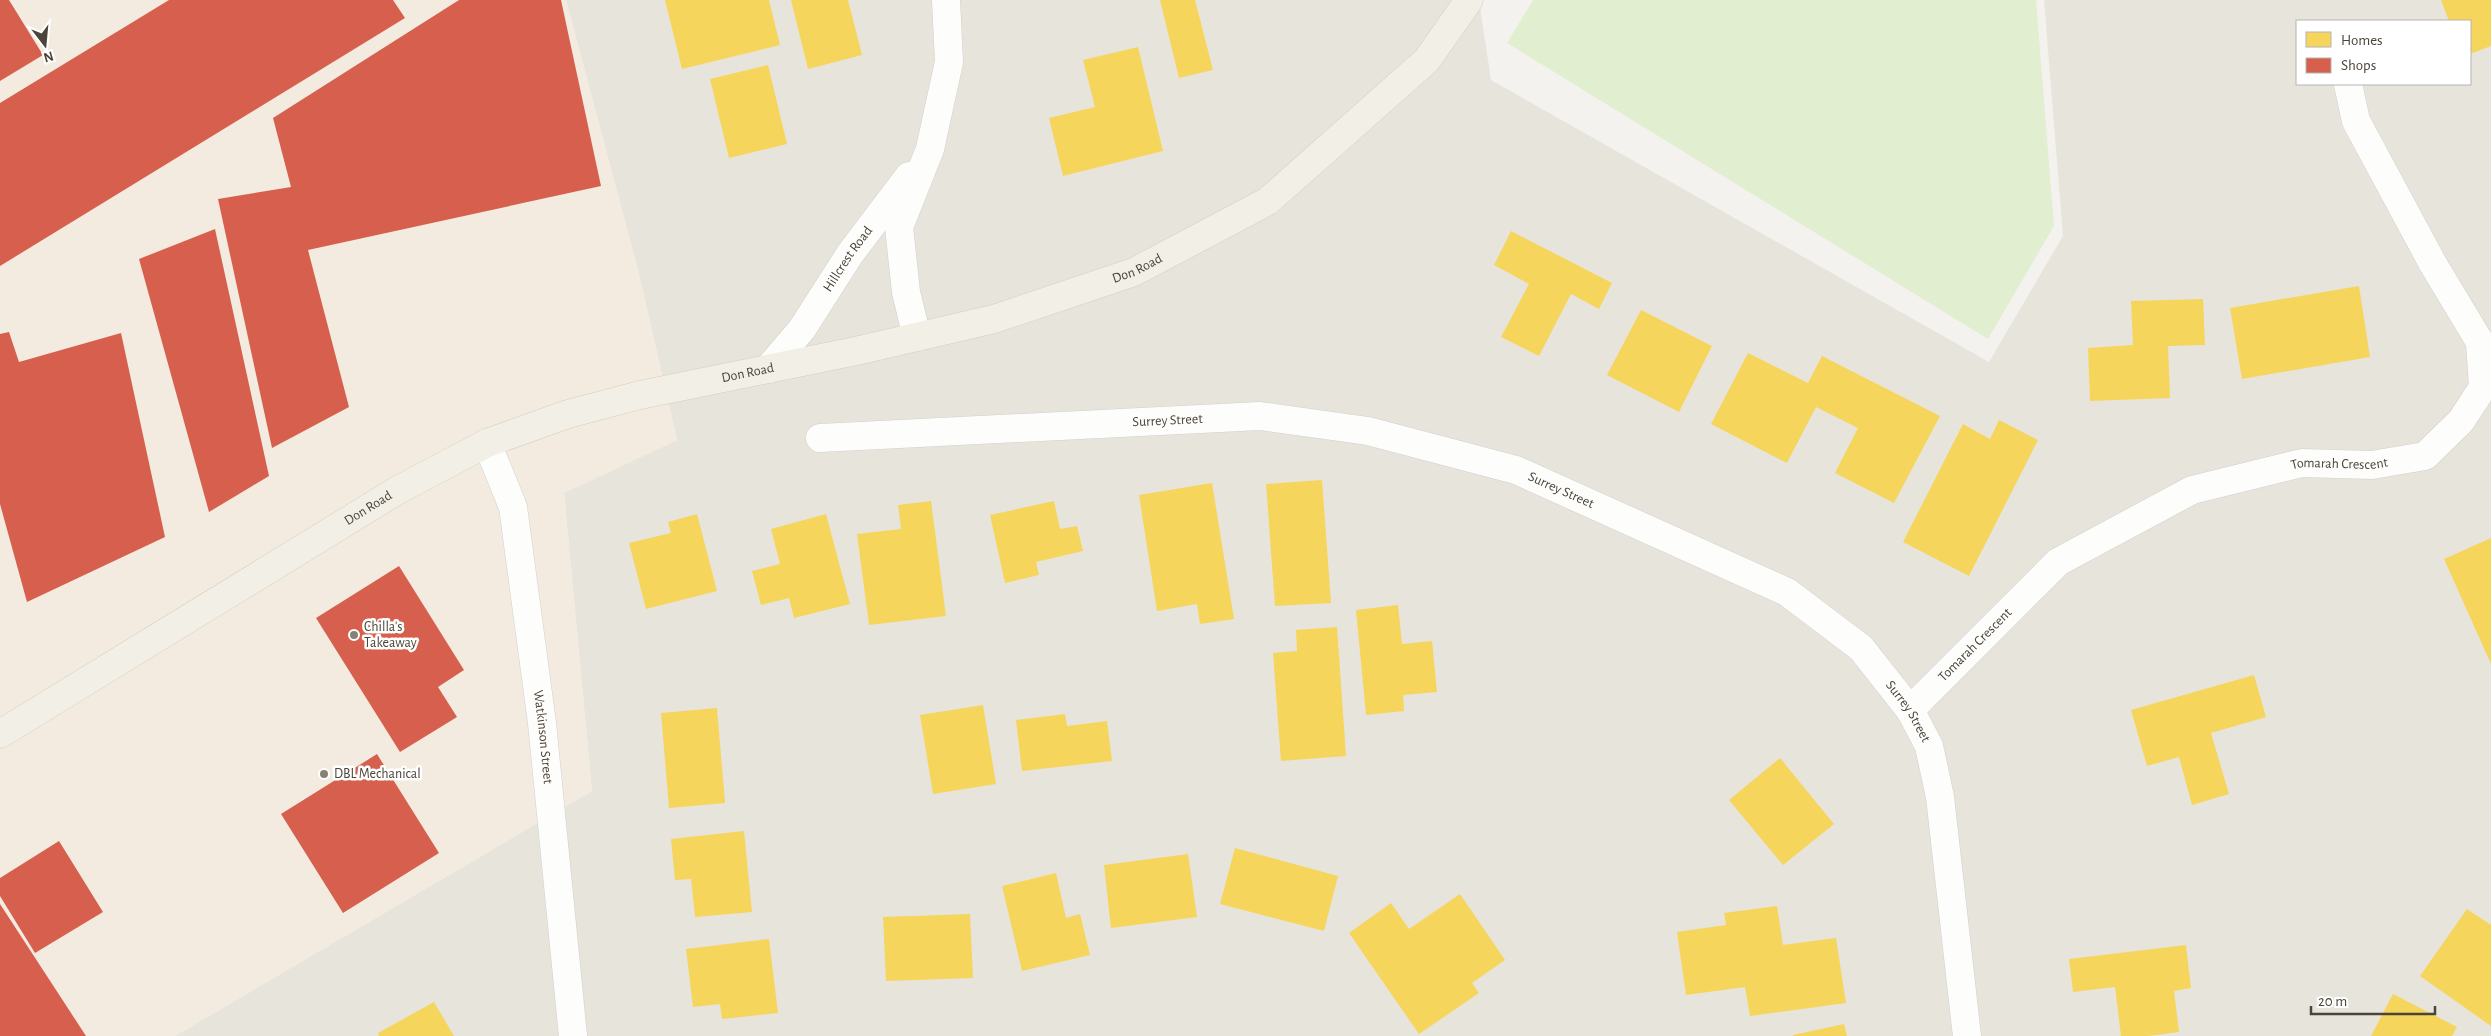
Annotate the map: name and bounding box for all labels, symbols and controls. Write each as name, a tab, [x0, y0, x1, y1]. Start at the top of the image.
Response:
north arrow	[20, 20, 70, 70]
legend	[2296, 20, 2471, 85]
text: Homes	[2341, 33, 2383, 48]
text: N	[42, 48, 55, 65]
text: Shops	[2341, 58, 2376, 73]
street label: Hillcrest Road	[821, 224, 875, 294]
street label: Don Road	[1111, 251, 1165, 286]
street label: Don Road	[720, 361, 775, 385]
street label: Surrey Street	[1132, 412, 1204, 429]
street label: Tomarah Crescent	[2289, 455, 2389, 473]
street label: Surrey Street	[1526, 469, 1596, 511]
street label: Don Road	[342, 488, 395, 528]
street label: Tomarah Crescent	[1936, 605, 2015, 684]
place label: Chilla's Takeaway	[364, 620, 417, 650]
marker: Chilla's Takeaway	[348, 629, 360, 641]
street label: Surrey Street	[1883, 678, 1933, 745]
street label: Watkinson Street	[531, 689, 555, 785]
place label: DBL Mechanical	[334, 767, 421, 781]
marker: DBL Mechanical	[318, 768, 330, 780]
scale bar	[2311, 984, 2435, 1016]
text: 20 m	[2318, 994, 2347, 1009]

